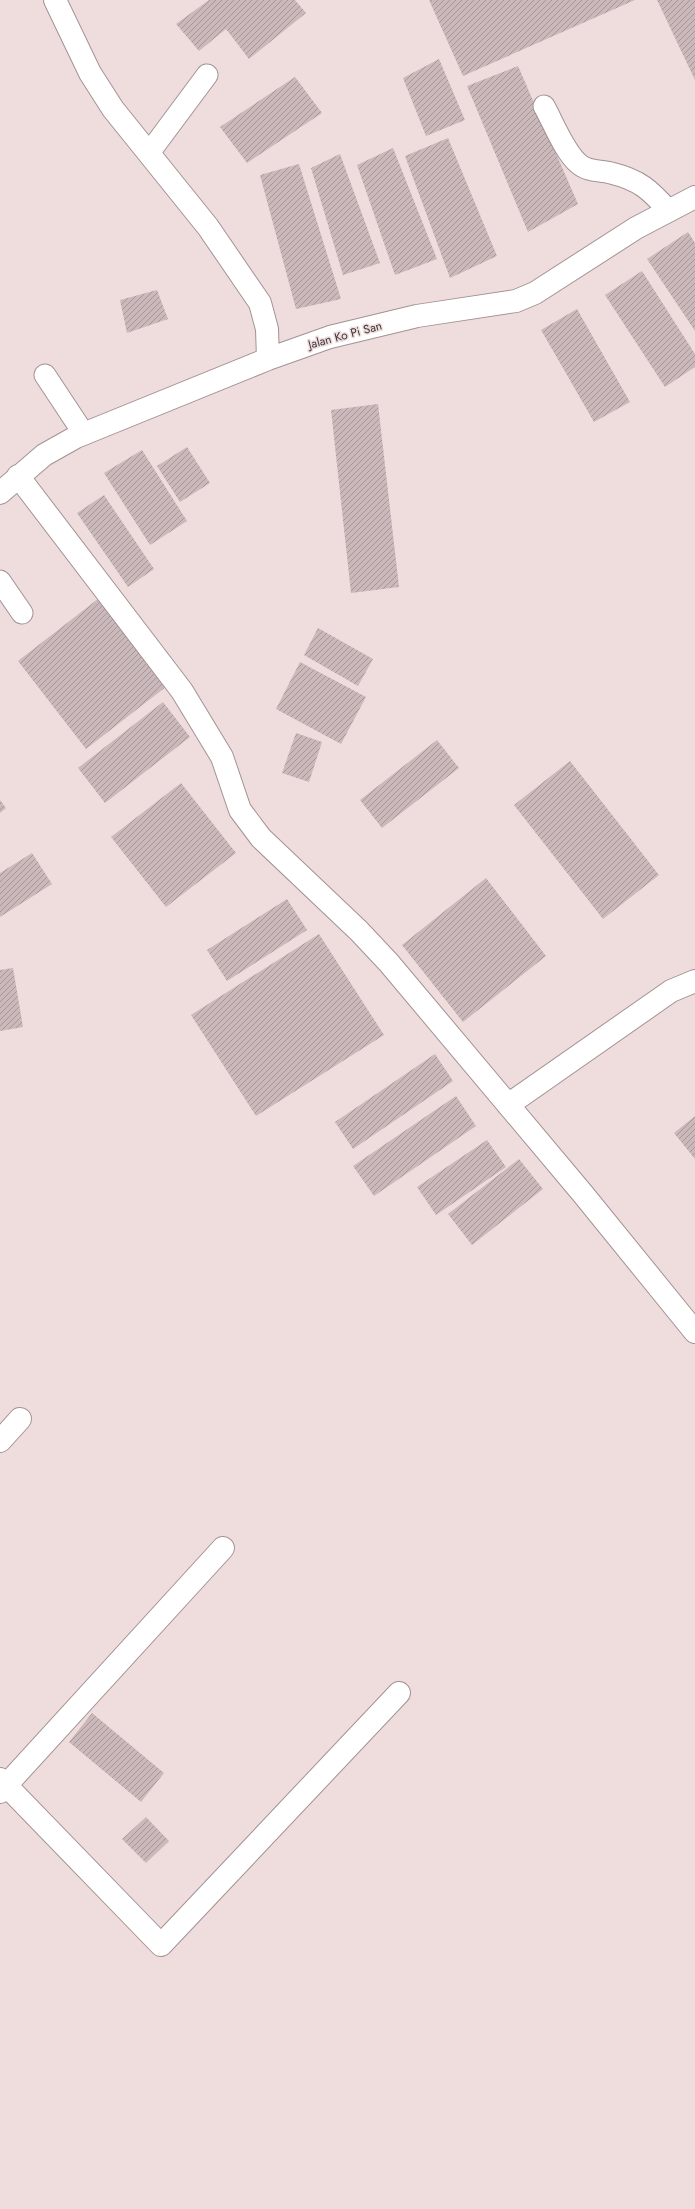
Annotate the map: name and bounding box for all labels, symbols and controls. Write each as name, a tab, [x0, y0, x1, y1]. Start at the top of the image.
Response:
street label: Jalan Ko Pi San	[304, 317, 384, 354]

